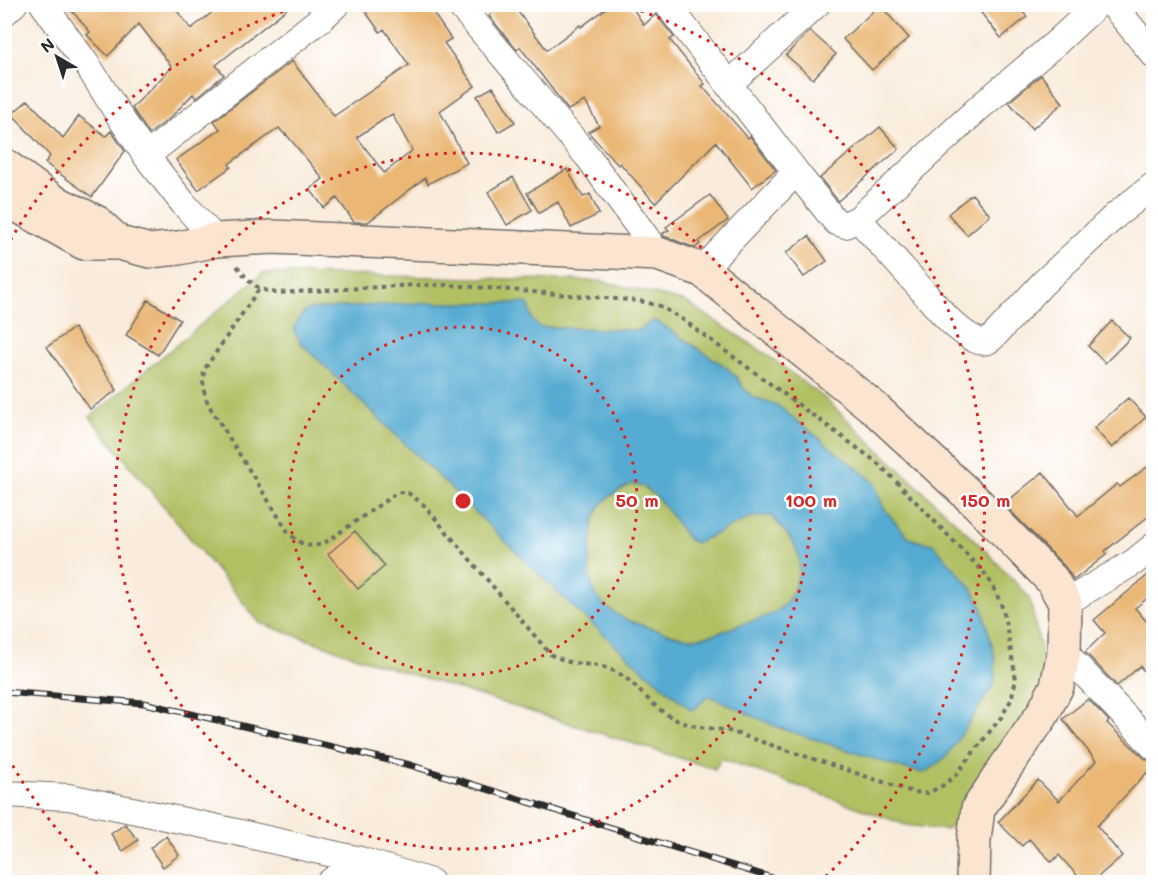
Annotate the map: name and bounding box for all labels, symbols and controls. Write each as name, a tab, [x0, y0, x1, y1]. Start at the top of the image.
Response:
north arrow	[27, 27, 87, 87]
text: N	[36, 33, 59, 57]
text: 50 m	[616, 488, 658, 512]
text: 100 m	[785, 488, 837, 512]
text: 150 m	[960, 488, 1010, 512]
centre of rings	[453, 491, 473, 511]

